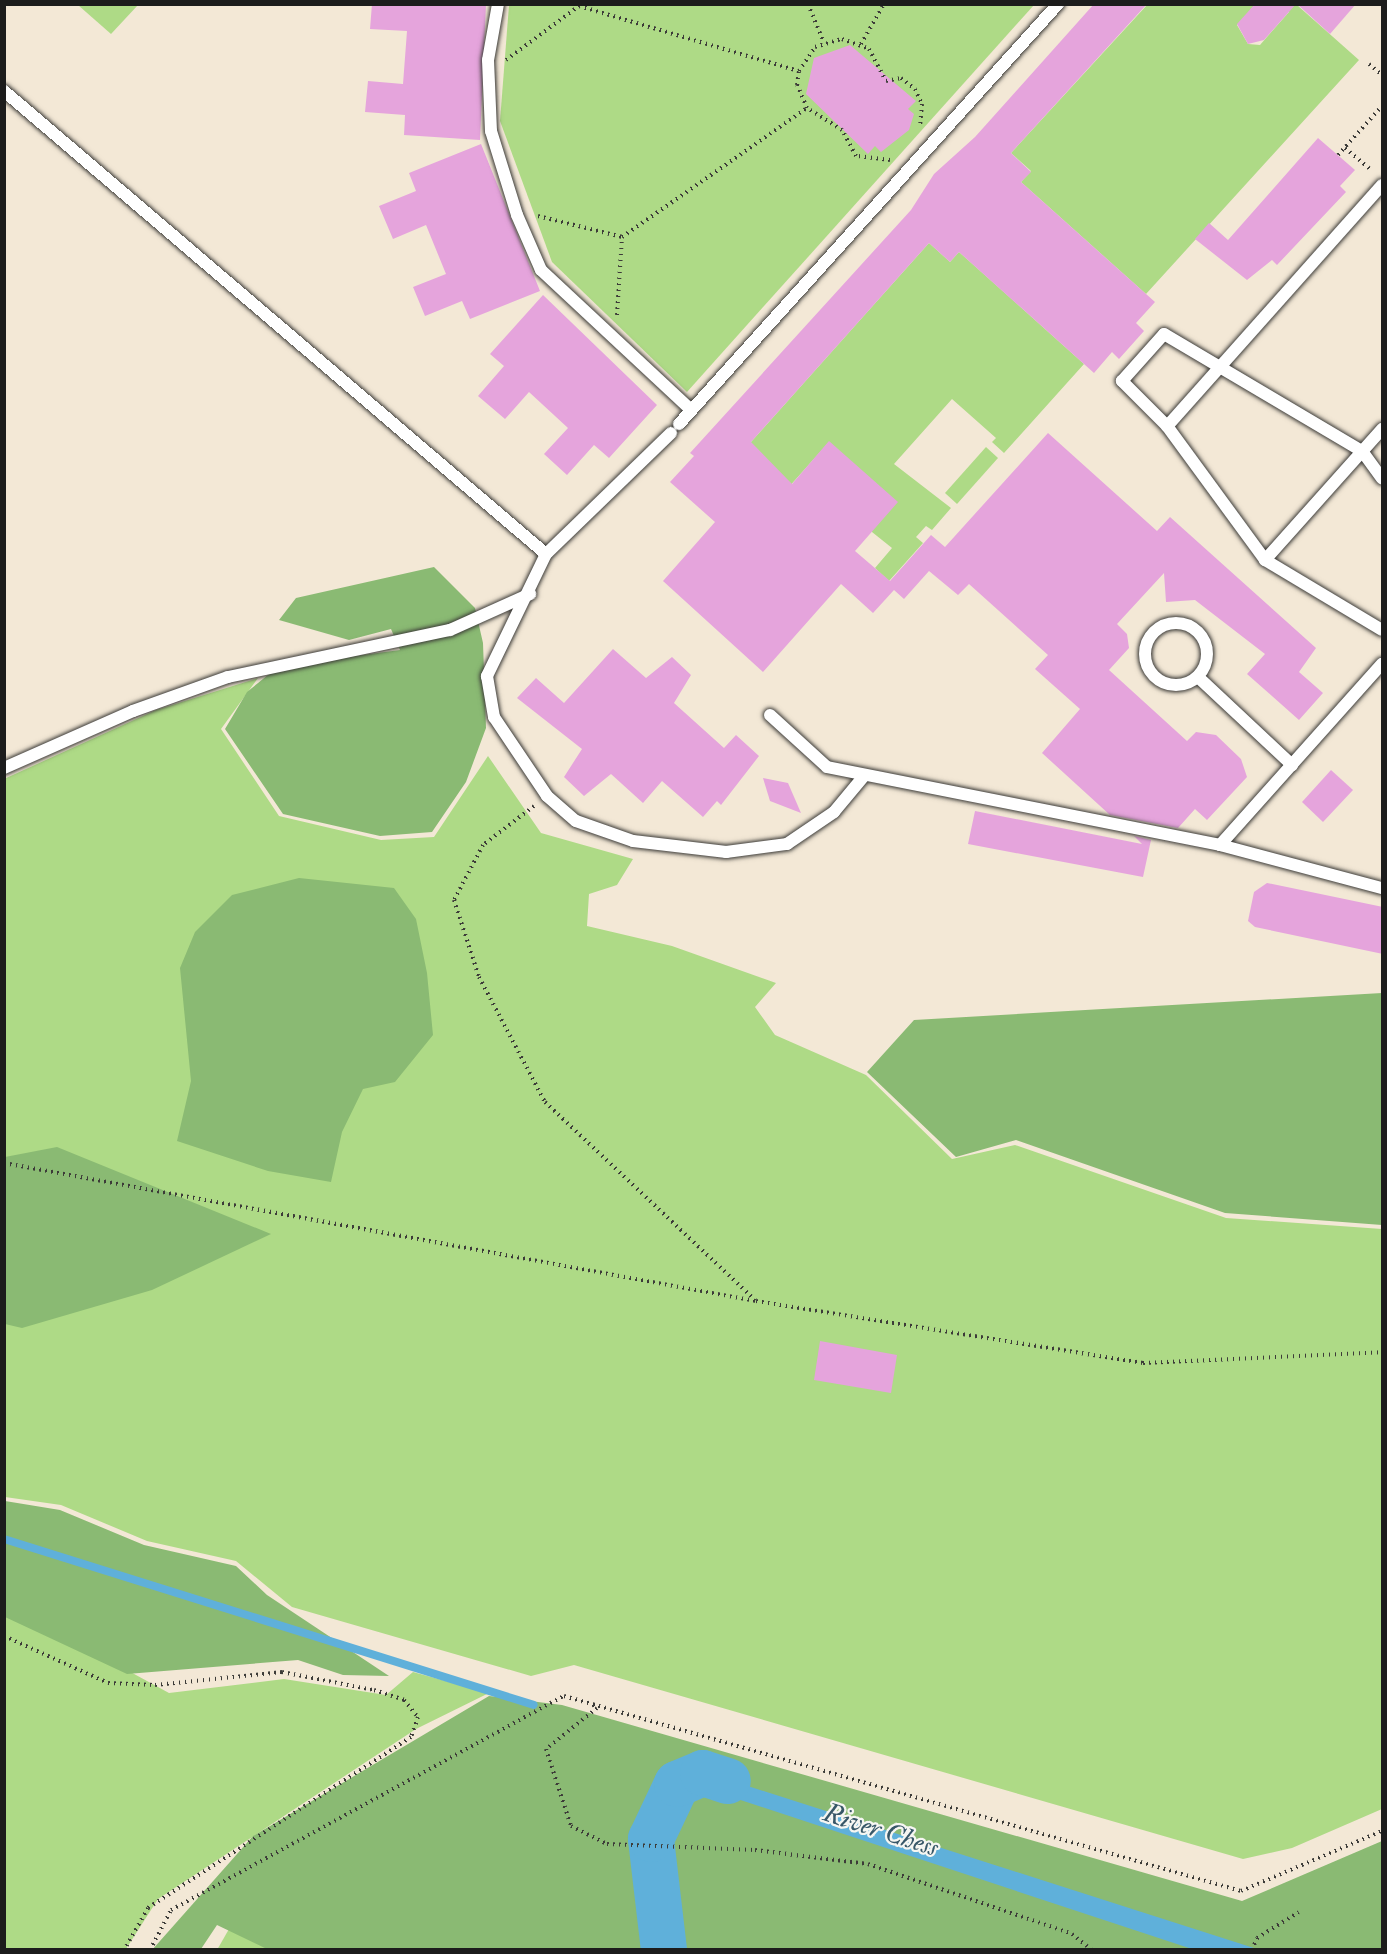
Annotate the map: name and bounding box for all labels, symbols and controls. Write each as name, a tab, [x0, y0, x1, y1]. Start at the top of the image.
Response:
water label: River Chess	[820, 1796, 942, 1864]

